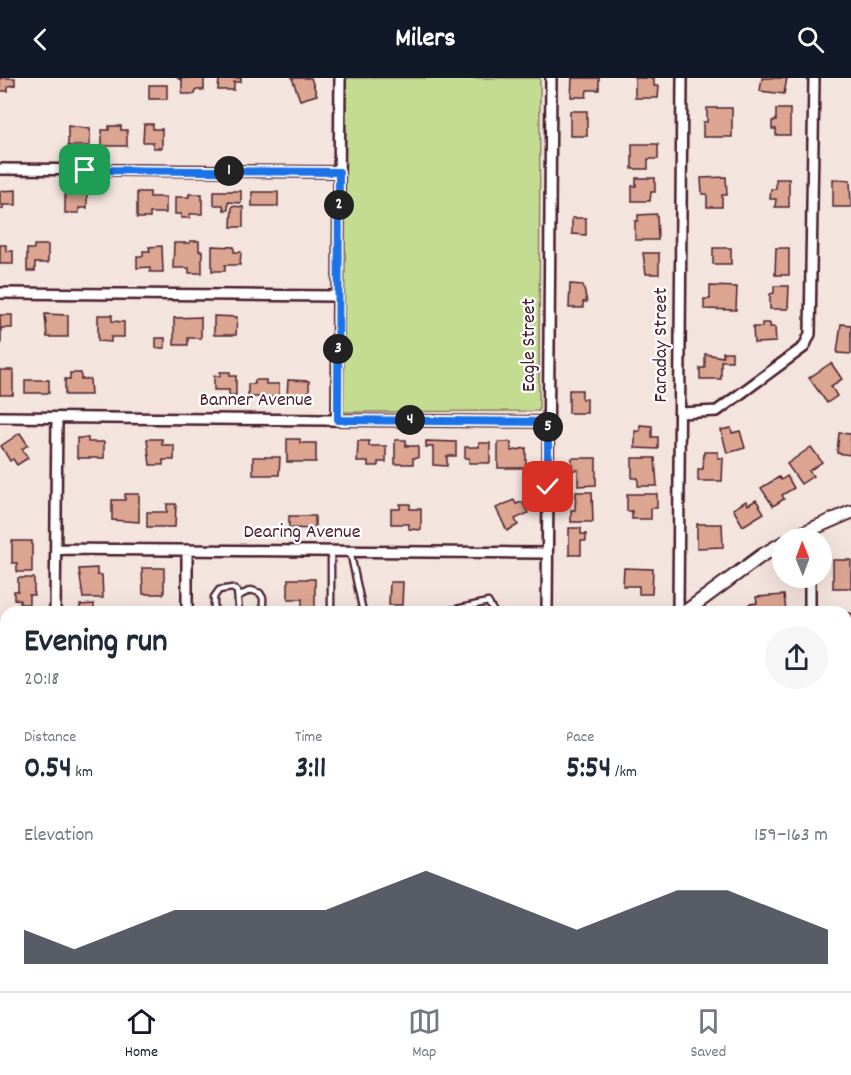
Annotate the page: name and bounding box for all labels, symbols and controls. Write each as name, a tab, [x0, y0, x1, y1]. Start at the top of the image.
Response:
text: Milers	[395, 20, 456, 59]
icon: back	[24, 23, 57, 56]
icon: search	[794, 23, 827, 56]
pin	[59, 144, 110, 195]
icon: arrive	[68, 153, 101, 186]
pin: 1	[214, 156, 244, 186]
text: 1	[227, 159, 231, 182]
pin: 2	[324, 190, 354, 220]
text: 2	[336, 193, 343, 216]
street label: Faraday Street	[648, 287, 676, 403]
street label: Eagle Street	[516, 298, 544, 392]
pin: 3	[323, 334, 353, 364]
text: 3	[334, 337, 342, 360]
street label: Banner Avenue	[200, 387, 313, 415]
pin: 4	[395, 405, 425, 435]
text: 4	[407, 408, 413, 431]
pin: 5	[533, 412, 563, 442]
text: 5	[544, 415, 552, 438]
pin	[522, 461, 573, 512]
icon: check	[531, 470, 564, 503]
street label: Dearing Avenue	[244, 519, 361, 547]
north arrow	[772, 528, 832, 588]
map controls	[772, 528, 832, 588]
text: Evening run	[24, 620, 168, 667]
button: share	[765, 626, 828, 689]
text: 20:18	[24, 666, 59, 694]
text: Distance	[24, 726, 76, 749]
text: Time	[295, 726, 322, 749]
text: Pace	[566, 726, 594, 749]
text: 0.54	[24, 749, 72, 792]
text: 3:11	[295, 749, 326, 792]
text: 5:54	[566, 749, 611, 792]
text: km	[72, 761, 93, 784]
text: /km	[611, 761, 637, 784]
text: Elevation	[24, 822, 94, 850]
text: 159–163 m	[754, 822, 828, 850]
tab: Home	[125, 1005, 158, 1064]
tab: Map	[408, 1005, 441, 1064]
tab: Saved	[690, 1005, 726, 1064]

